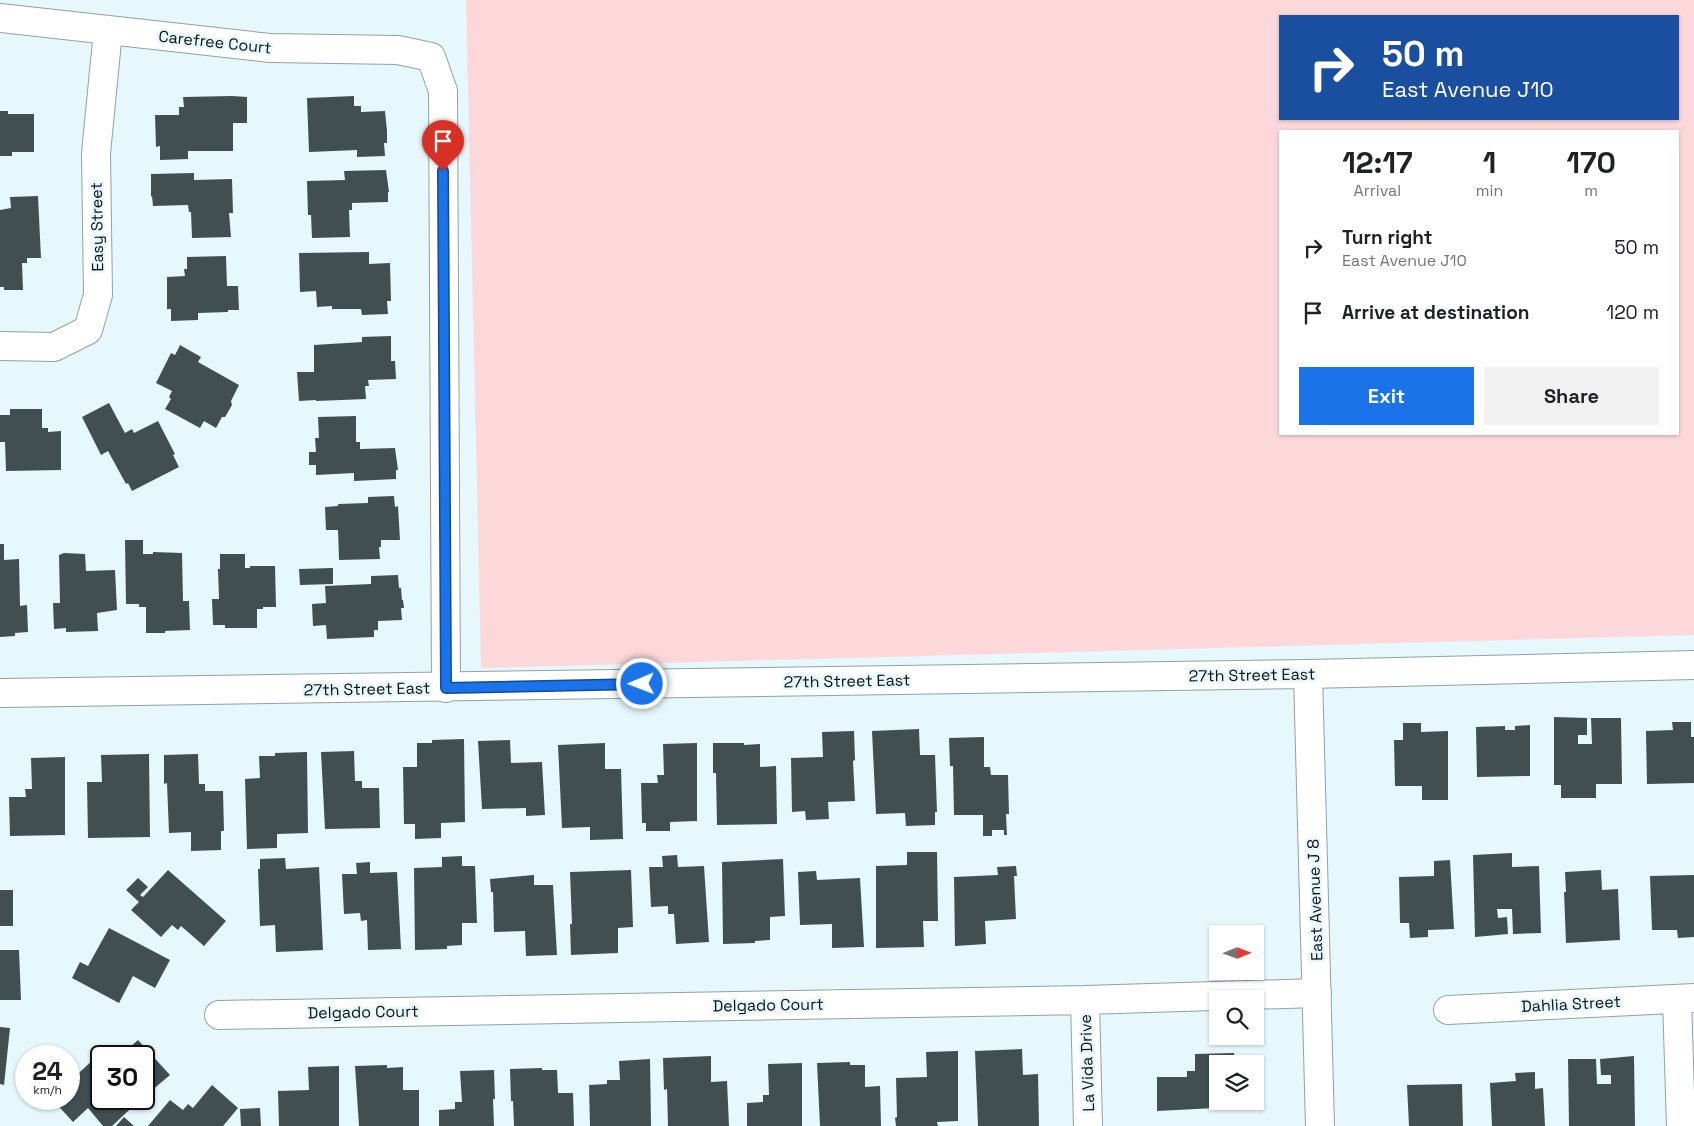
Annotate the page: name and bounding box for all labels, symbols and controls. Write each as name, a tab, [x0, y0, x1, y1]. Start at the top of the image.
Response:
street label: Carefree Court	[157, 26, 273, 58]
text: 50 m	[1382, 32, 1464, 76]
icon: right	[1299, 35, 1364, 100]
text: East Avenue J10	[1382, 75, 1554, 103]
pin	[422, 120, 464, 171]
icon: arrive	[429, 127, 457, 155]
text: 12:17	[1342, 143, 1413, 182]
text: 1	[1483, 143, 1496, 182]
text: 170	[1566, 143, 1616, 182]
text: Arrival	[1354, 180, 1401, 201]
text: min	[1476, 180, 1503, 201]
text: m	[1584, 180, 1598, 201]
street label: Easy Street	[86, 182, 108, 272]
text: Turn right	[1342, 225, 1432, 250]
icon: right	[1299, 234, 1327, 262]
text: 50 m	[1614, 235, 1659, 260]
text: East Avenue J10	[1342, 250, 1467, 271]
icon: arrive	[1299, 299, 1327, 327]
text: Arrive at destination	[1342, 300, 1530, 325]
text: 120 m	[1606, 300, 1659, 325]
button: Exit	[1299, 367, 1474, 425]
button: Share	[1484, 367, 1659, 425]
position arrow	[615, 657, 667, 709]
street label: 27th Street East	[1189, 663, 1315, 687]
street label: 27th Street East	[784, 669, 910, 693]
street label: 27th Street East	[304, 677, 430, 701]
street label: East Avenue J 8	[1302, 839, 1328, 961]
north arrow	[1209, 925, 1264, 980]
map controls	[1209, 925, 1264, 1110]
button: search	[1209, 990, 1264, 1045]
street label: Dahlia Street	[1521, 991, 1621, 1017]
street label: Delgado Court	[712, 994, 824, 1016]
street label: Delgado Court	[307, 1001, 419, 1023]
street label: La Vida Drive	[1075, 1014, 1099, 1112]
speed limit sign: 30	[90, 1045, 155, 1110]
text: 24	[32, 1055, 63, 1087]
button: layers	[1209, 1055, 1264, 1110]
text: km/h	[33, 1082, 62, 1098]

